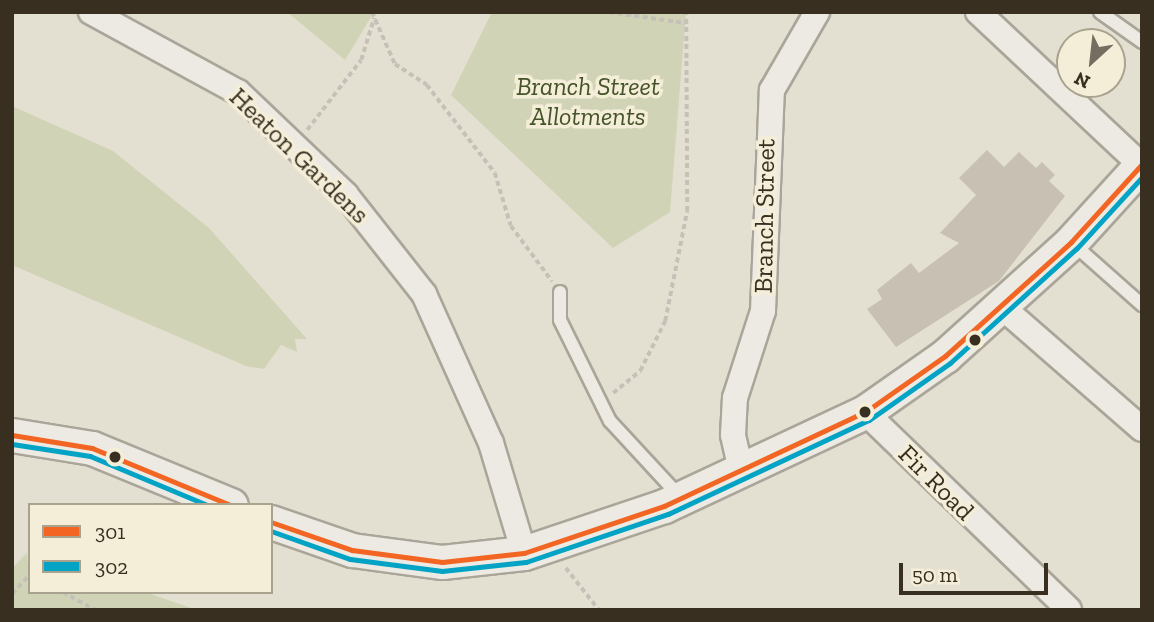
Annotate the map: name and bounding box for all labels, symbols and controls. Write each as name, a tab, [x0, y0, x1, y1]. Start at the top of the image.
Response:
north arrow	[1056, 28, 1126, 98]
text: N	[1070, 67, 1094, 94]
park label: Branch Street Allotments	[516, 71, 660, 132]
street label: Heaton Gardens	[223, 82, 375, 230]
street label: Branch Street	[748, 138, 782, 294]
unlabelled marker	[968, 333, 982, 347]
unlabelled marker	[858, 405, 872, 419]
street label: Fir Road	[892, 439, 980, 527]
unlabelled marker	[108, 450, 122, 464]
legend	[28, 503, 273, 594]
text: 301	[95, 519, 125, 544]
scale bar	[902, 548, 1051, 592]
text: 302	[95, 554, 128, 579]
text: 50 m	[912, 562, 958, 587]

